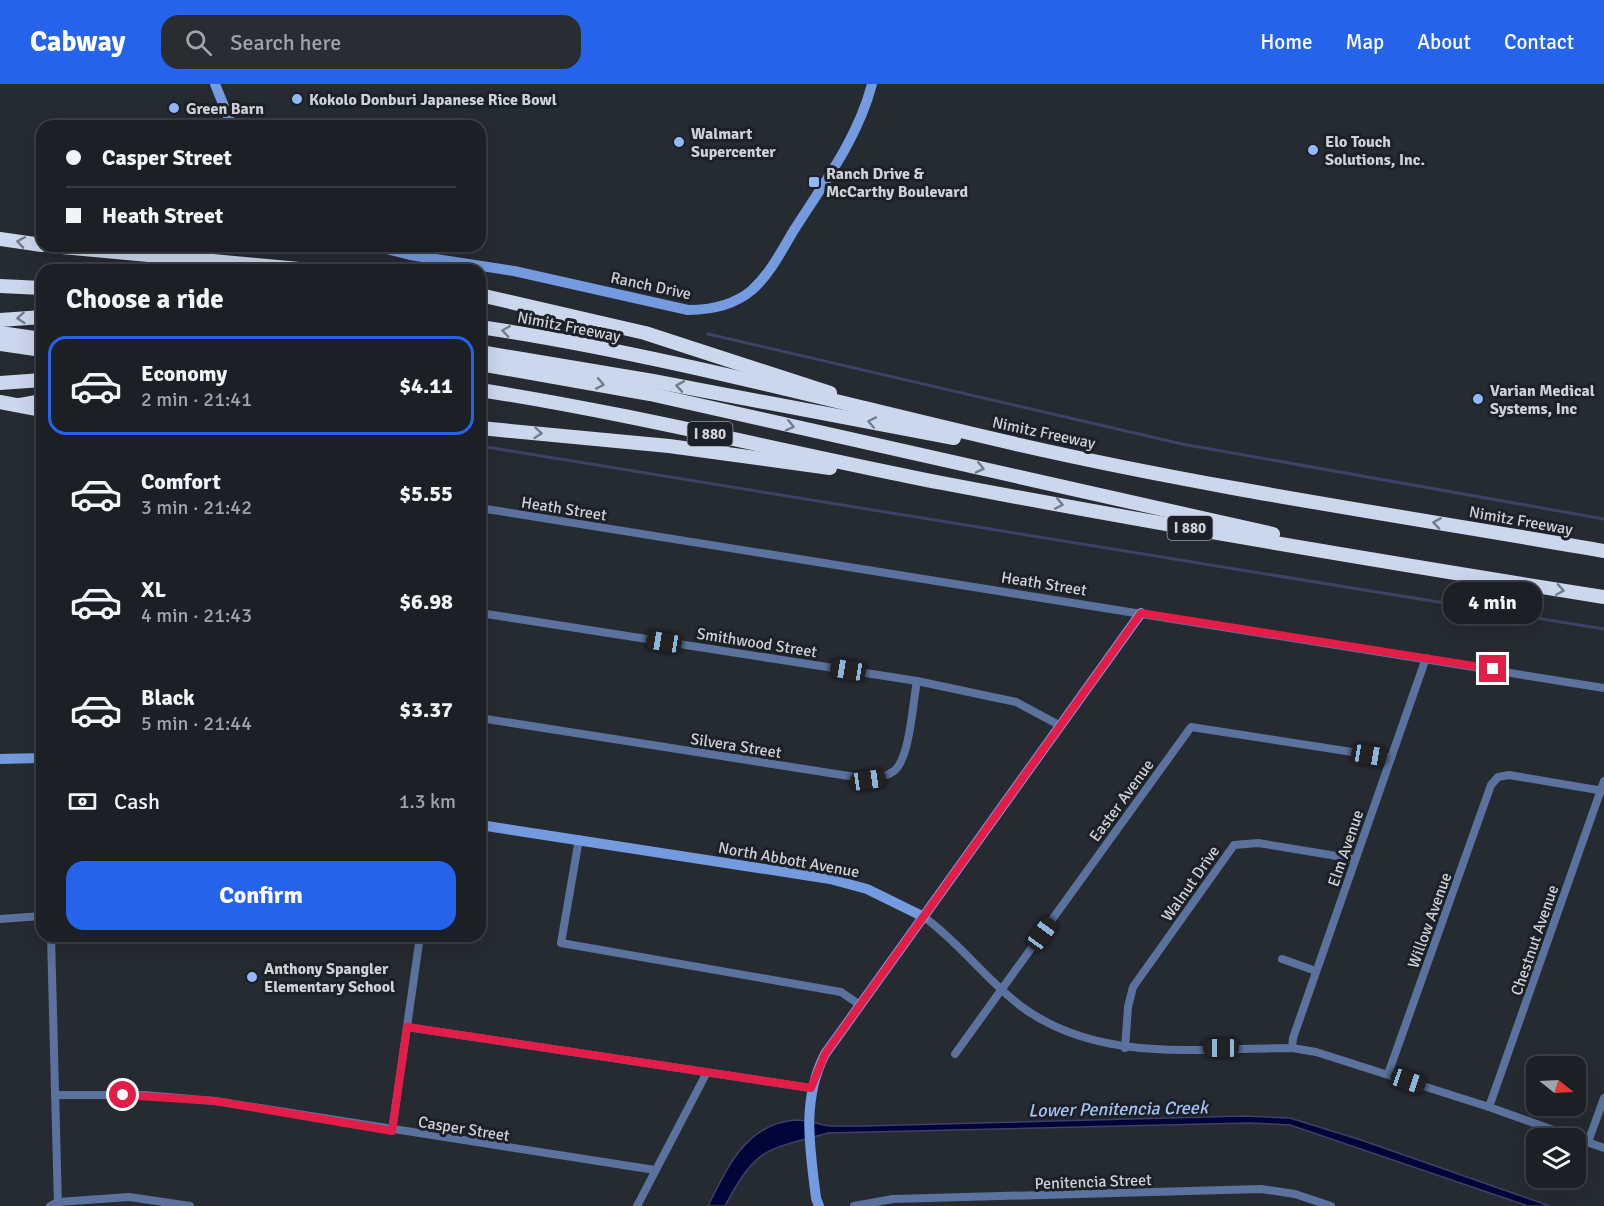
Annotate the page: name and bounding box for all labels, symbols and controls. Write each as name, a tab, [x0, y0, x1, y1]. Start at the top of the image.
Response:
search box	[161, 15, 581, 69]
text: Cabway	[30, 25, 125, 59]
icon: search	[182, 26, 215, 59]
text: Search here	[230, 29, 341, 56]
text: Home	[1260, 29, 1313, 55]
text: Map	[1346, 29, 1384, 55]
text: About	[1417, 29, 1471, 55]
text: Contact	[1504, 29, 1574, 55]
place label: Kokolo Donburi Japanese Rice Bowl	[309, 90, 557, 110]
marker: Kokolo Donburi Japanese Rice Bowl	[290, 92, 304, 106]
place label: Green Barn	[186, 99, 264, 119]
marker: Green Barn	[167, 101, 181, 115]
place label: Walmart Supercenter	[691, 124, 776, 162]
place label: Elo Touch Solutions, Inc.	[1325, 132, 1425, 170]
marker: Walmart Supercenter	[672, 135, 686, 149]
marker: Elo Touch Solutions, Inc.	[1306, 143, 1320, 157]
text: Casper Street	[102, 144, 232, 171]
place label: Ranch Drive & McCarthy Boulevard	[826, 164, 968, 202]
marker: Ranch Drive & McCarthy Boulevard	[807, 175, 821, 189]
text: Heath Street	[102, 202, 223, 229]
one-way arrow	[16, 237, 26, 249]
street label: Ranch Drive	[609, 268, 693, 304]
text: Choose a ride	[66, 283, 224, 316]
street label: Nimitz Freeway	[515, 307, 623, 347]
one-way arrow	[16, 311, 26, 324]
one-way arrow	[502, 325, 511, 337]
icon: car	[69, 359, 123, 413]
text: Economy	[141, 360, 227, 387]
text: $4.11	[399, 372, 453, 399]
one-way arrow	[595, 378, 604, 390]
one-way arrow	[676, 381, 685, 393]
place label: Varian Medical Systems, Inc	[1490, 381, 1595, 419]
text: 2 min · 21:41	[141, 387, 252, 412]
marker: Varian Medical Systems, Inc	[1471, 392, 1485, 406]
street label: Nimitz Freeway	[990, 412, 1098, 454]
one-way arrow	[867, 416, 877, 429]
one-way arrow	[785, 418, 795, 431]
road number: I 880	[688, 422, 732, 446]
one-way arrow	[534, 426, 543, 439]
one-way arrow	[975, 461, 985, 474]
icon: car	[69, 467, 123, 521]
text: Comfort	[141, 468, 221, 495]
text: $5.55	[399, 480, 453, 507]
street label: Heath Street	[520, 492, 608, 526]
text: 3 min · 21:42	[141, 495, 252, 520]
one-way arrow	[1054, 497, 1064, 510]
street label: Nimitz Freeway	[1467, 502, 1575, 540]
road number: I 880	[1168, 516, 1212, 540]
one-way arrow	[1433, 517, 1442, 529]
street label: Heath Street	[1000, 567, 1088, 601]
icon: car	[69, 575, 123, 629]
text: XL	[141, 576, 166, 603]
callout: 4 min	[1444, 582, 1543, 624]
one-way arrow	[1555, 584, 1565, 596]
text: $6.98	[399, 588, 453, 615]
text: 4 min	[1468, 590, 1517, 615]
text: 4 min · 21:43	[141, 603, 252, 628]
street label: Smithwood Street	[695, 624, 819, 662]
car	[645, 630, 683, 654]
route end	[1479, 655, 1506, 682]
car	[829, 658, 867, 682]
icon: car	[69, 683, 123, 737]
text: Black	[141, 684, 195, 711]
text: $3.37	[399, 696, 453, 723]
text: 5 min · 21:44	[141, 711, 252, 736]
street label: Silvera Street	[689, 729, 783, 763]
car	[1350, 743, 1388, 767]
street label: Easter Avenue	[1085, 755, 1158, 846]
car	[849, 769, 887, 791]
icon: cash	[66, 785, 99, 818]
text: Cash	[114, 788, 160, 815]
text: 1.3 km	[399, 789, 456, 814]
street label: Elm Avenue	[1323, 807, 1368, 889]
street label: North Abbott Avenue	[717, 838, 861, 882]
street label: Walnut Drive	[1157, 842, 1224, 925]
button: Confirm	[66, 861, 456, 930]
street label: Willow Avenue	[1403, 870, 1456, 971]
street label: Chestnut Avenue	[1507, 882, 1563, 998]
car	[1024, 914, 1060, 954]
place label: Anthony Spangler Elementary School	[264, 959, 395, 997]
marker: Anthony Spangler Elementary School	[245, 970, 259, 984]
car	[1203, 1039, 1239, 1057]
north arrow	[1526, 1056, 1586, 1116]
map controls	[1526, 1056, 1586, 1188]
car	[1388, 1067, 1428, 1095]
route start	[109, 1081, 136, 1108]
water label: Lower Penitencia Creek	[1028, 1096, 1210, 1122]
street label: Casper Street	[417, 1112, 511, 1146]
button: layers	[1526, 1128, 1586, 1188]
street label: Penitencia Street	[1034, 1170, 1152, 1194]

